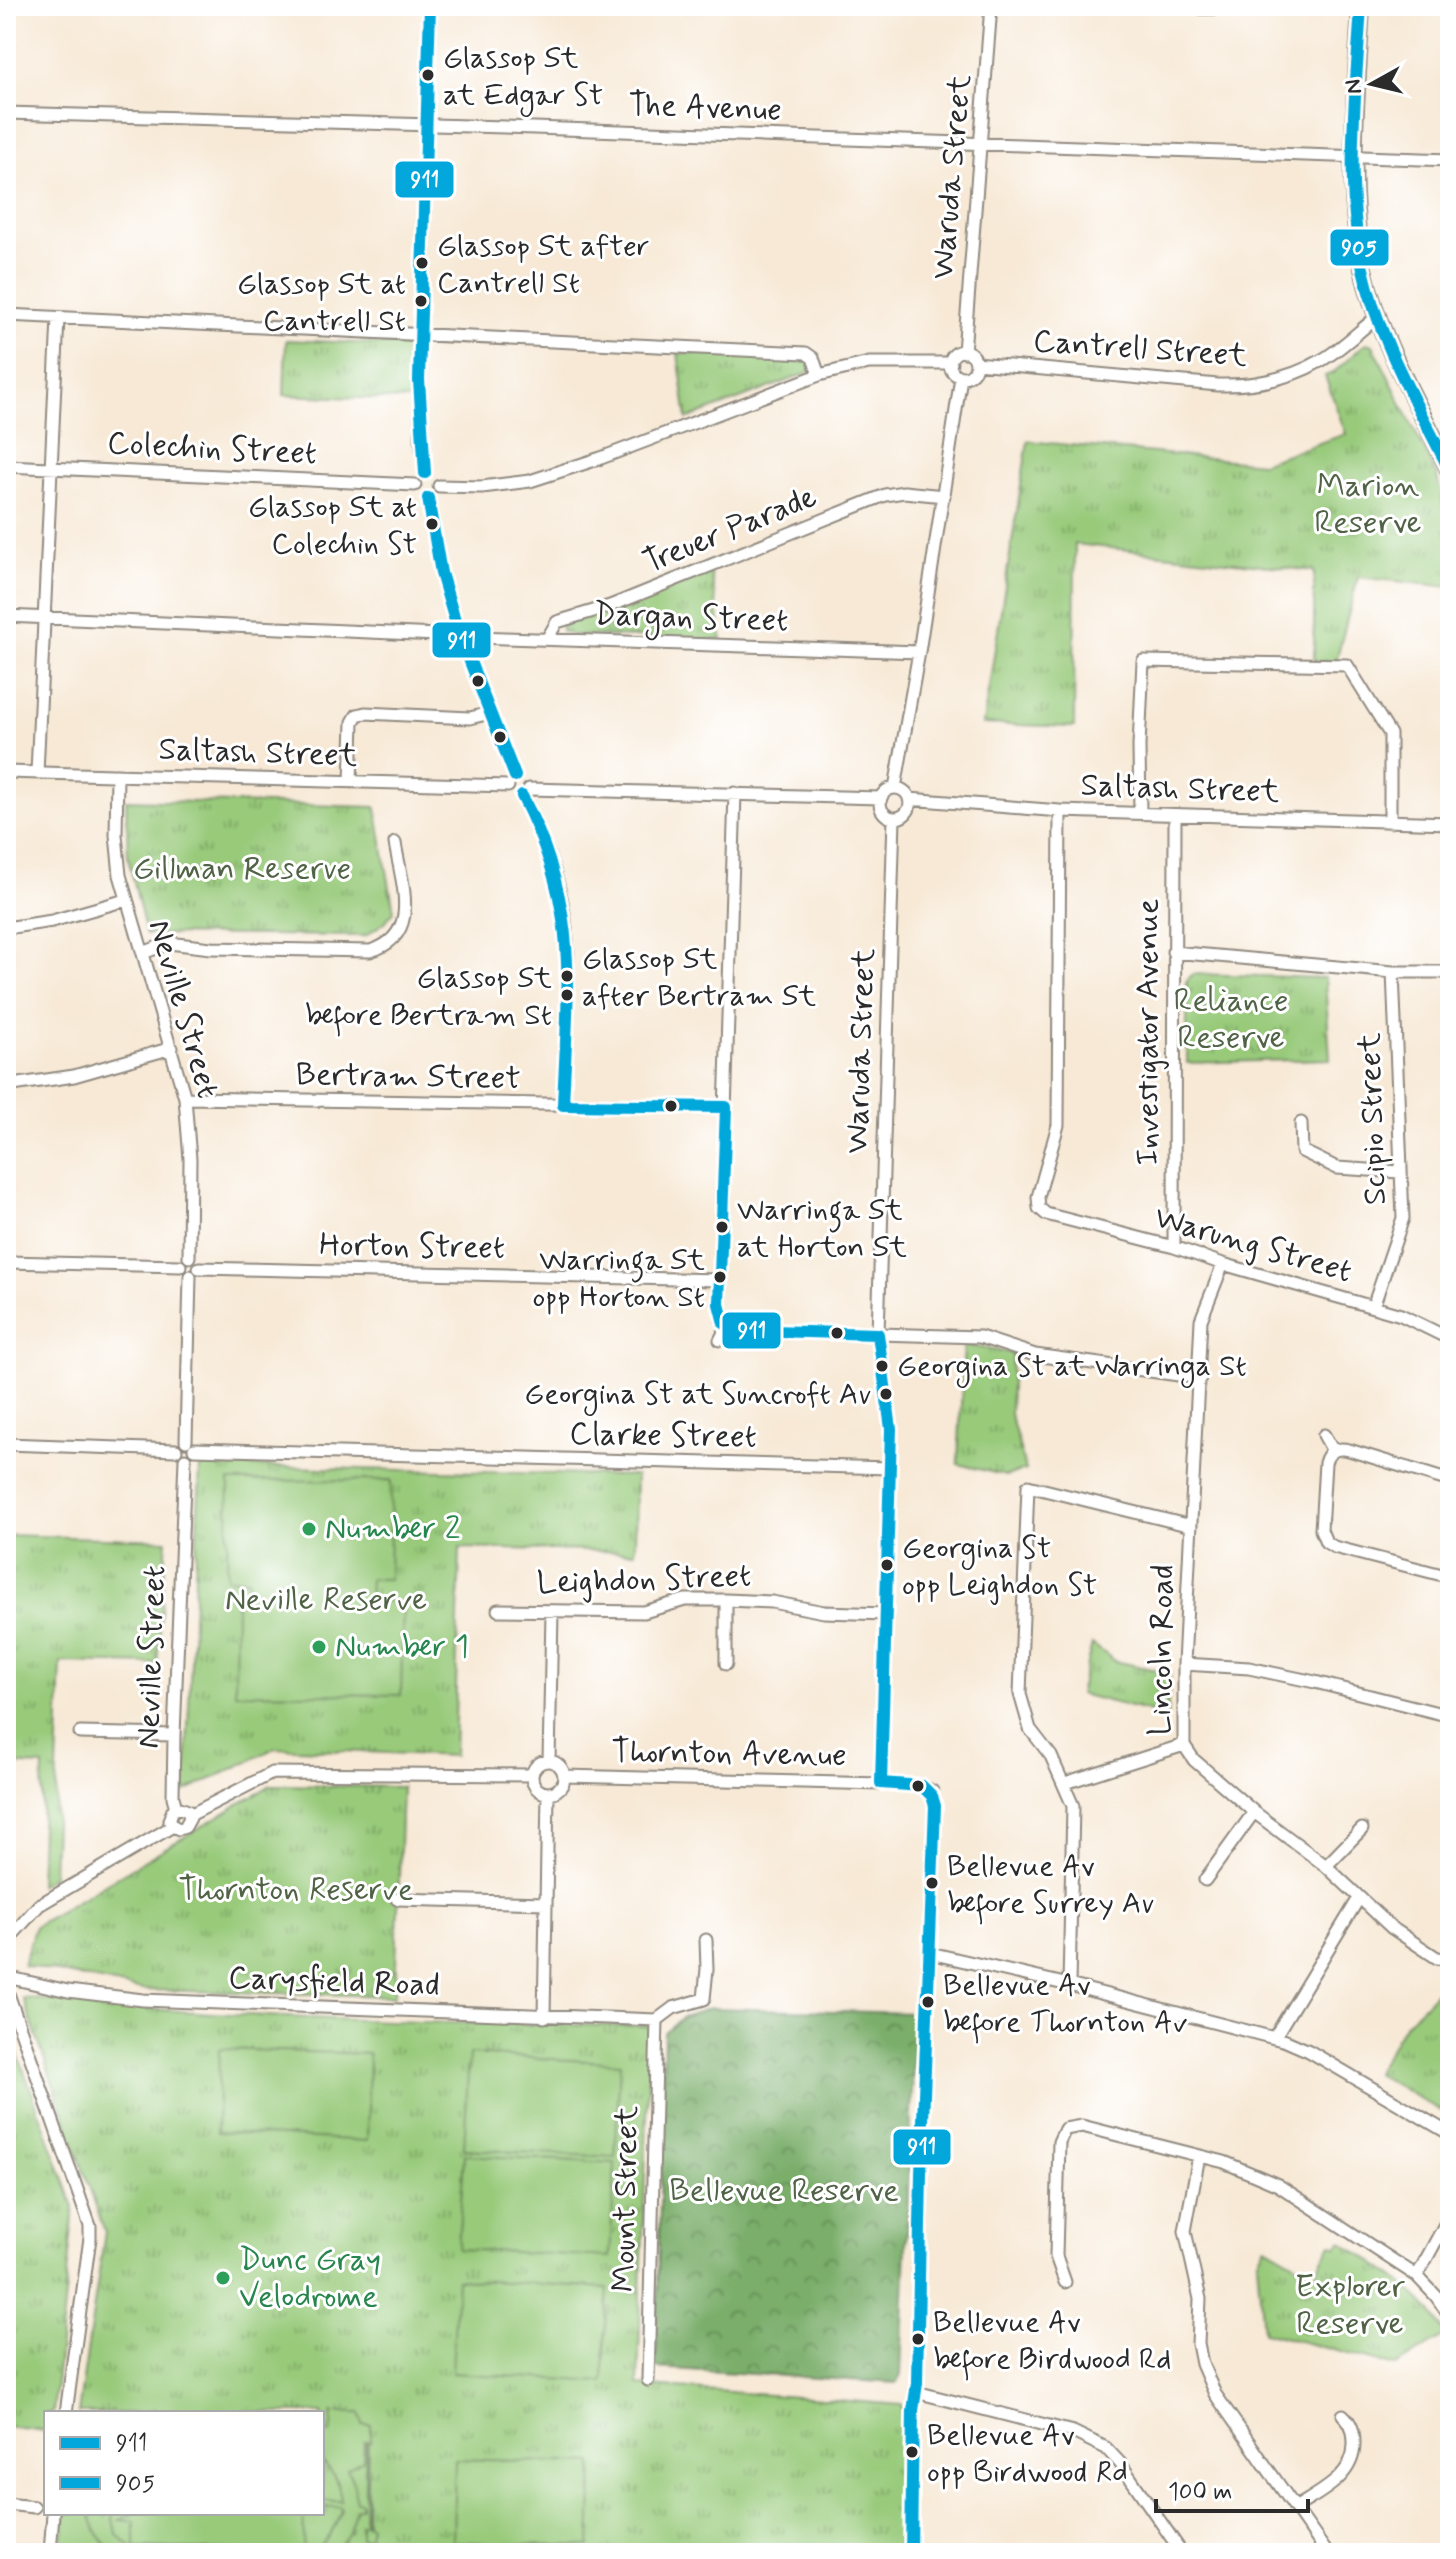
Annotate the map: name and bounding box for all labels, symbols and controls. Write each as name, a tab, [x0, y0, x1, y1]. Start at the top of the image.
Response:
place label: Glassop St at Edgar St	[443, 39, 603, 117]
north arrow	[1332, 44, 1412, 124]
marker: Glassop St at Edgar St	[420, 67, 436, 83]
street label: Waruda Street	[922, 73, 982, 281]
text: N	[1339, 77, 1369, 96]
street label: The Avenue	[628, 84, 782, 132]
line badge: 911	[394, 160, 455, 199]
text: 911	[411, 167, 439, 195]
place label: Glassop St after Cantrell St	[437, 227, 650, 303]
line badge: 905	[1329, 228, 1390, 267]
text: 905	[1341, 235, 1377, 263]
marker: Glassop St after Cantrell St	[414, 255, 430, 271]
place label: Glassop St at Cantrell St	[237, 265, 406, 341]
marker: Glassop St at Cantrell St	[413, 293, 429, 309]
street label: Cantrell Street	[1032, 321, 1249, 377]
street label: Colechin Street	[106, 423, 318, 475]
park label: Marion Reserve	[1314, 465, 1422, 544]
street label: Treuer Parade	[637, 476, 823, 584]
place label: Glassop St at Colechin St	[248, 488, 417, 564]
marker: Glassop St at Colechin St	[424, 516, 440, 532]
street label: Dargan Street	[593, 594, 789, 644]
line badge: 911	[431, 621, 492, 659]
text: 911	[448, 628, 476, 656]
unlabelled marker	[470, 673, 486, 689]
street label: Saltash Street	[158, 729, 358, 777]
unlabelled marker	[492, 729, 508, 745]
street label: Saltash Street	[1080, 765, 1280, 813]
park label: Gillman Reserve	[133, 848, 351, 890]
street label: Investigator Avenue	[1127, 898, 1169, 1166]
street label: Neville Street	[138, 915, 228, 1103]
place label: Glassop St after Bertram St	[582, 940, 816, 1016]
street label: Waruda Street	[836, 947, 886, 1154]
place label: Glassop St before Bertram St	[305, 959, 552, 1037]
marker: Glassop St after Bertram St	[559, 968, 575, 984]
park label: Reliance Reserve	[1174, 980, 1288, 1059]
marker: Glassop St before Bertram St	[559, 987, 575, 1003]
street label: Scipio Street	[1349, 1032, 1397, 1206]
street label: Bertram Street	[295, 1054, 521, 1100]
unlabelled marker	[663, 1098, 679, 1114]
place label: Warringa St at Horton St	[737, 1191, 907, 1267]
street label: Warung Street	[1149, 1197, 1357, 1293]
marker: Warringa St at Horton St	[714, 1219, 730, 1235]
street label: Horton Street	[319, 1224, 505, 1270]
place label: Warringa St opp Horton St	[532, 1241, 705, 1317]
marker: Warringa St opp Horton St	[712, 1269, 728, 1285]
line badge: 911	[721, 1311, 782, 1350]
text: 911	[738, 1318, 766, 1346]
unlabelled marker	[829, 1325, 845, 1341]
place label: Georgina St at Warringa St	[897, 1347, 1247, 1388]
marker: Georgina St at Warringa St	[874, 1358, 890, 1374]
place label: Georgina St at Suncroft Av	[524, 1375, 871, 1416]
marker: Georgina St at Suncroft Av	[878, 1386, 894, 1402]
street label: Clarke Street	[569, 1413, 757, 1459]
place label: Number 2	[325, 1508, 460, 1550]
marker: Number 2	[300, 1520, 318, 1538]
place label: Georgina St opp Leighdon St	[902, 1529, 1097, 1605]
street label: Leighdon Street	[536, 1555, 752, 1605]
marker: Georgina St opp Leighdon St	[879, 1557, 895, 1573]
street label: Lincoln Road	[1140, 1564, 1184, 1736]
street label: Neville Street	[128, 1565, 176, 1749]
park label: Neville Reserve	[225, 1579, 427, 1621]
place label: Number 1	[335, 1626, 469, 1668]
marker: Number 1	[310, 1638, 328, 1656]
street label: Thornton Avenue	[611, 1731, 847, 1777]
unlabelled marker	[910, 1778, 926, 1794]
place label: Bellevue Av before Surrey Av	[947, 1847, 1154, 1925]
park label: Thornton Reserve	[178, 1869, 414, 1911]
marker: Bellevue Av before Surrey Av	[924, 1875, 940, 1891]
street label: Carysfield Road	[228, 1957, 440, 2007]
place label: Bellevue Av before Thornton Av	[943, 1966, 1188, 2044]
marker: Bellevue Av before Thornton Av	[920, 1994, 936, 2010]
street label: Mount Street	[603, 2105, 649, 2293]
line badge: 911	[892, 2128, 952, 2166]
text: 911	[908, 2134, 936, 2162]
park label: Bellevue Reserve	[669, 2170, 899, 2212]
place label: Dunc Gray Velodrome	[239, 2239, 381, 2318]
park label: Explorer Reserve	[1295, 2266, 1406, 2345]
marker: Dunc Gray Velodrome	[214, 2269, 232, 2287]
place label: Bellevue Av before Birdwood Rd	[933, 2303, 1171, 2381]
marker: Bellevue Av before Birdwood Rd	[910, 2331, 926, 2347]
legend	[44, 2411, 324, 2515]
place label: Bellevue Av opp Birdwood Rd	[927, 2416, 1128, 2492]
text: 911	[116, 2429, 147, 2460]
marker: Bellevue Av opp Birdwood Rd	[904, 2444, 920, 2460]
scale bar	[1156, 2463, 1308, 2513]
text: 905	[116, 2469, 155, 2500]
text: 100 m	[1168, 2477, 1232, 2508]

